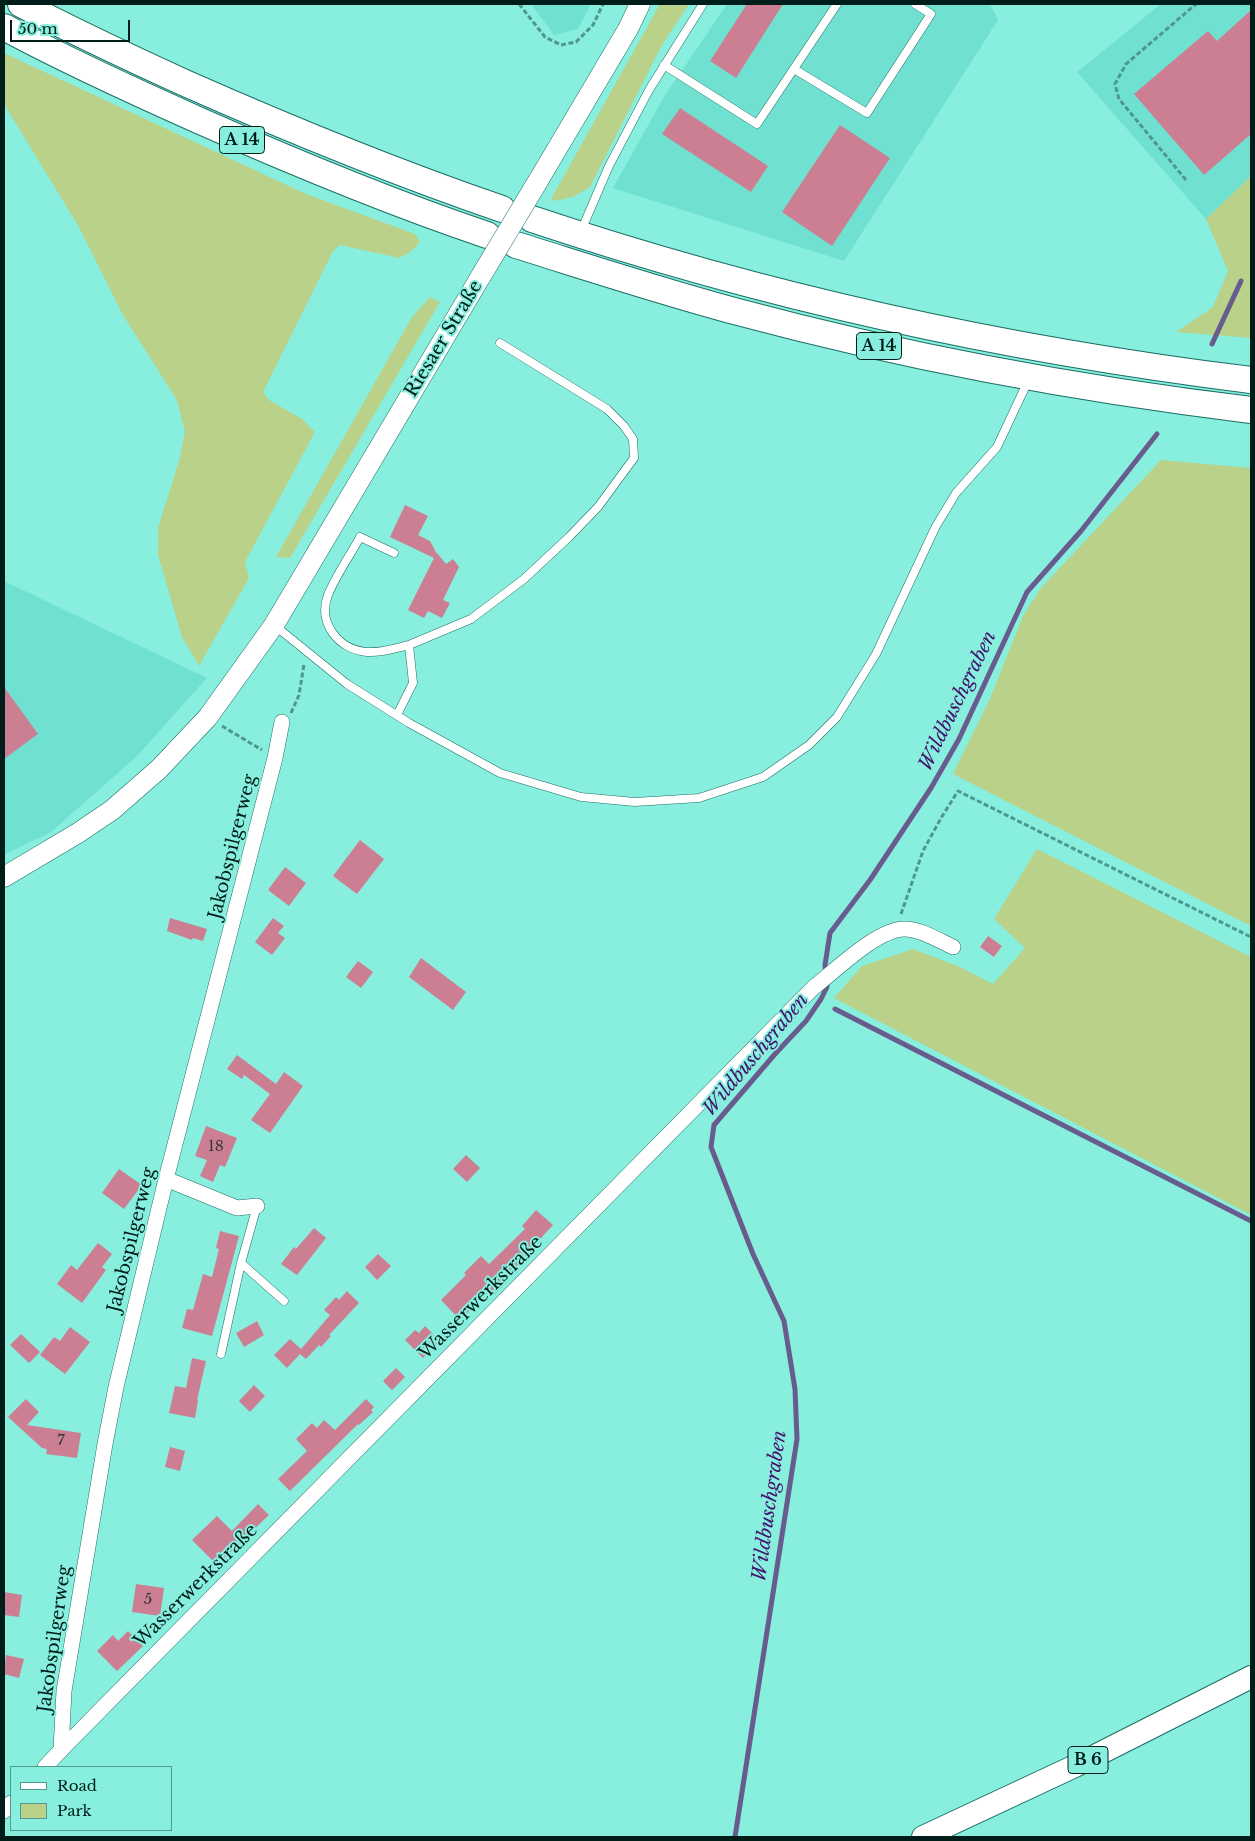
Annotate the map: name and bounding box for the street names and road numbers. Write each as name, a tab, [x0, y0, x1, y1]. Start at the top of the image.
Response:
road number: A 14	[220, 126, 264, 154]
street label: Riesaer Straße	[401, 277, 487, 401]
road number: A 14	[856, 332, 902, 360]
street label: Jakobspilgerweg	[205, 772, 261, 922]
street label: Jakobspilgerweg	[104, 1165, 160, 1315]
street label: Wasserwerkstraße	[415, 1232, 547, 1364]
street label: Wasserwerkstraße	[130, 1520, 262, 1652]
street label: Jakobspilgerweg	[34, 1564, 76, 1714]
road number: B 6	[1068, 1746, 1108, 1774]

